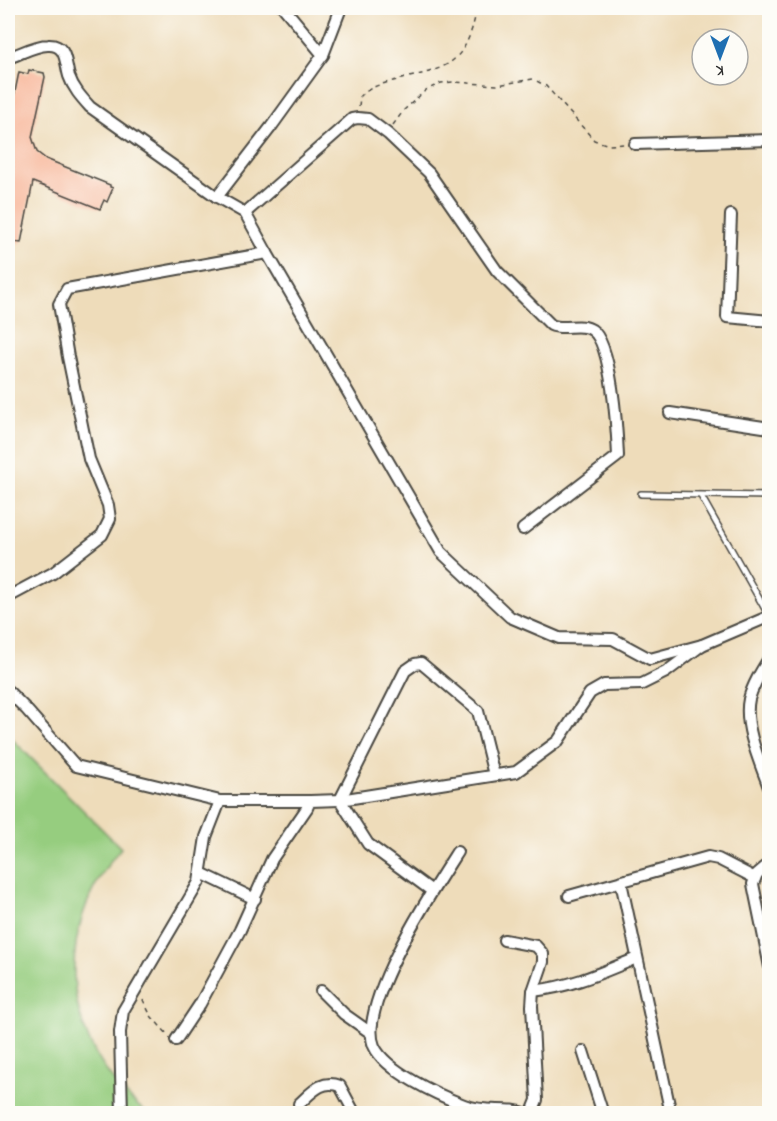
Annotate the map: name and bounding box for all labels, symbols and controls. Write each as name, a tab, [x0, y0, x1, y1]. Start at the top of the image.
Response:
north arrow	[690, 27, 750, 87]
text: K	[715, 58, 724, 82]

